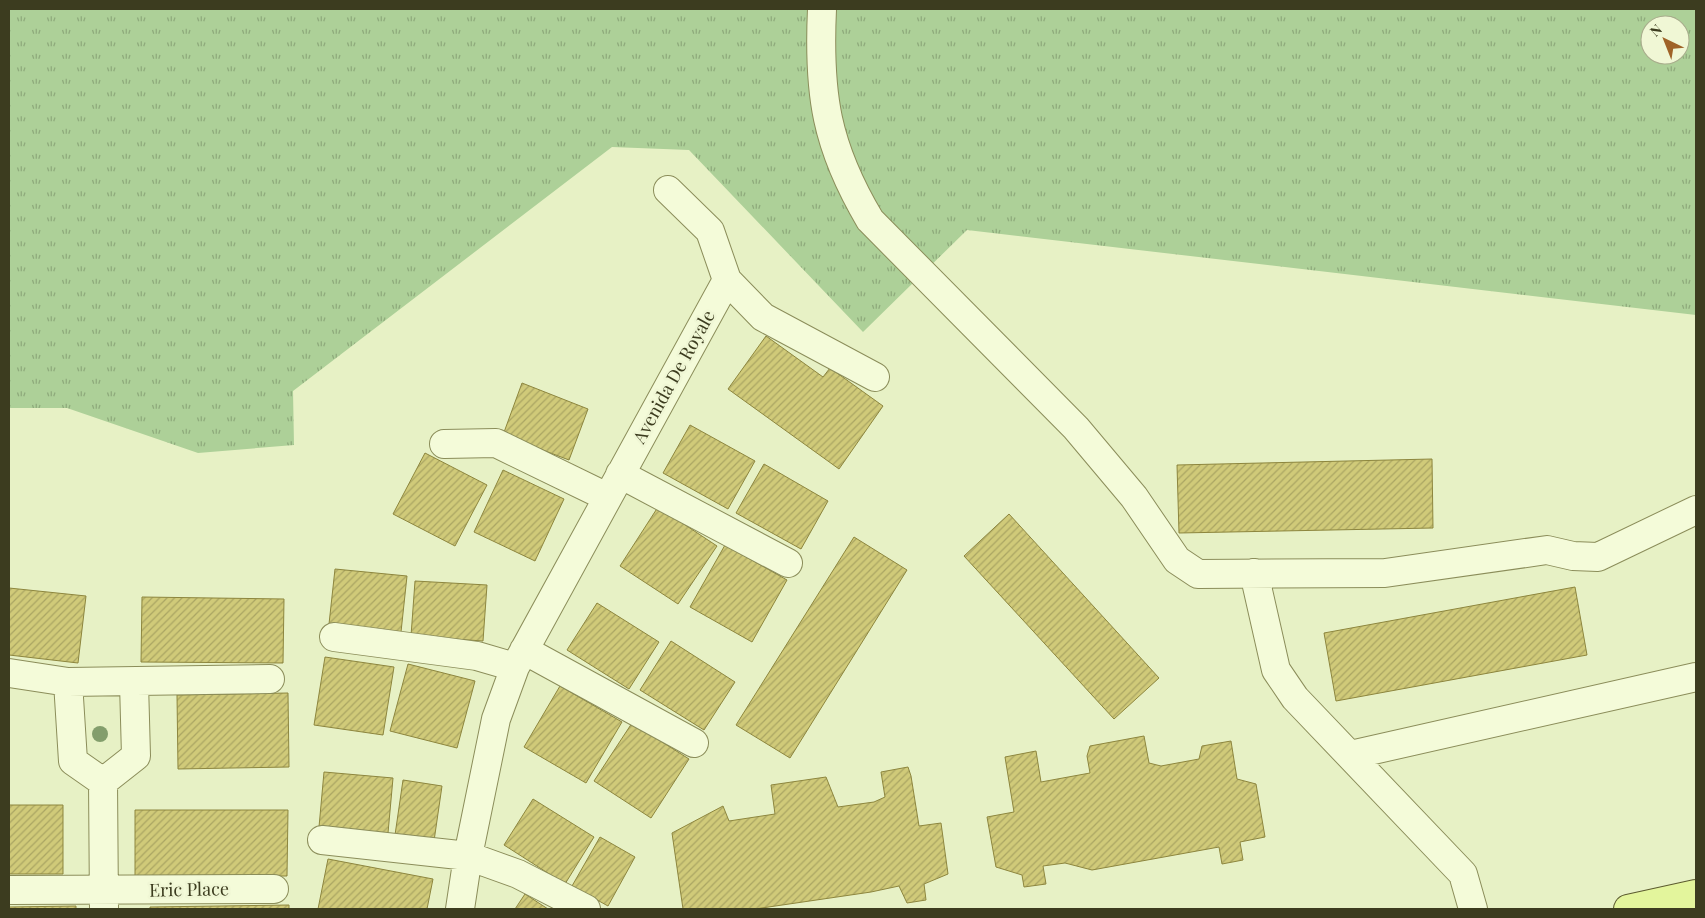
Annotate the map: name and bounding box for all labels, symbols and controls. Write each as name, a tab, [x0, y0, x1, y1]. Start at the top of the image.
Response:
north arrow	[1640, 15, 1690, 65]
text: N	[1646, 20, 1666, 41]
street label: Avenida De Royale	[626, 306, 720, 448]
street label: Eric Place	[149, 876, 229, 902]

